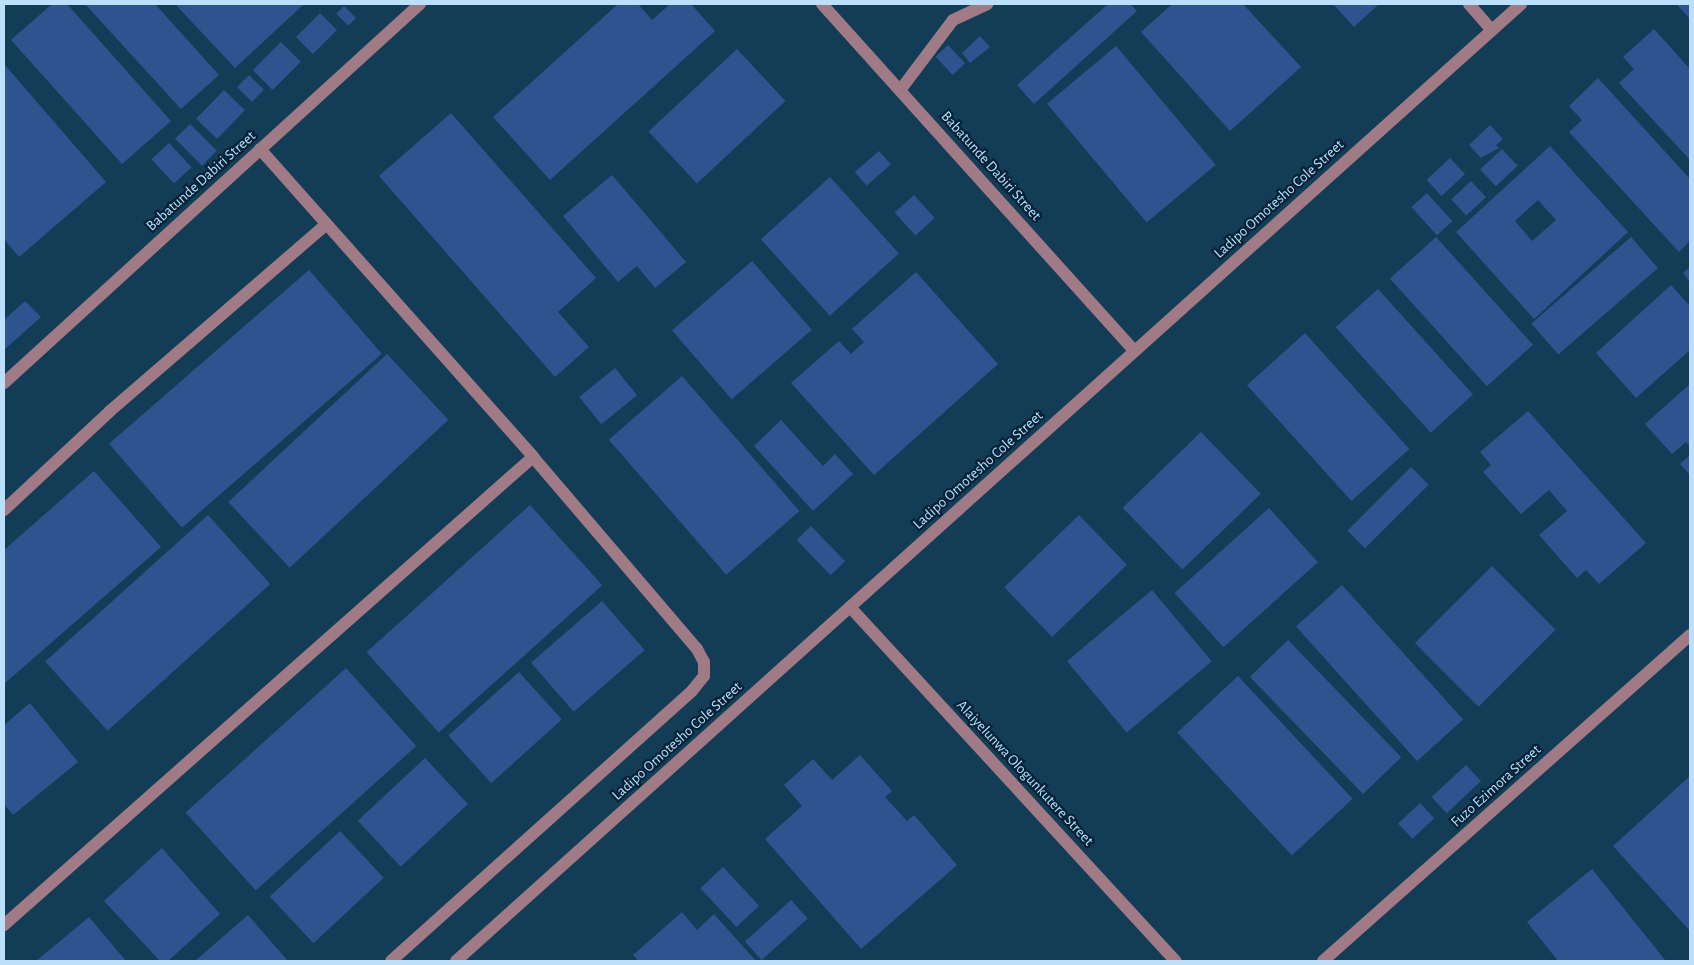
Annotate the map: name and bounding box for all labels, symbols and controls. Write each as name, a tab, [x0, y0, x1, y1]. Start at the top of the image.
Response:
street label: Babatunde Dabiri Street	[937, 108, 1045, 224]
street label: Babatunde Dabiri Street	[143, 127, 259, 235]
street label: Ladipo Omotesho Cole Street	[1210, 136, 1348, 262]
street label: Ladipo Omotesho Cole Street	[909, 407, 1047, 533]
street label: Ladipo Omotesho Cole Street	[608, 678, 746, 804]
street label: Alaiyelunwa Ologunkutere Street	[953, 696, 1097, 850]
street label: Fuzo Ezimora Street	[1447, 741, 1545, 831]

